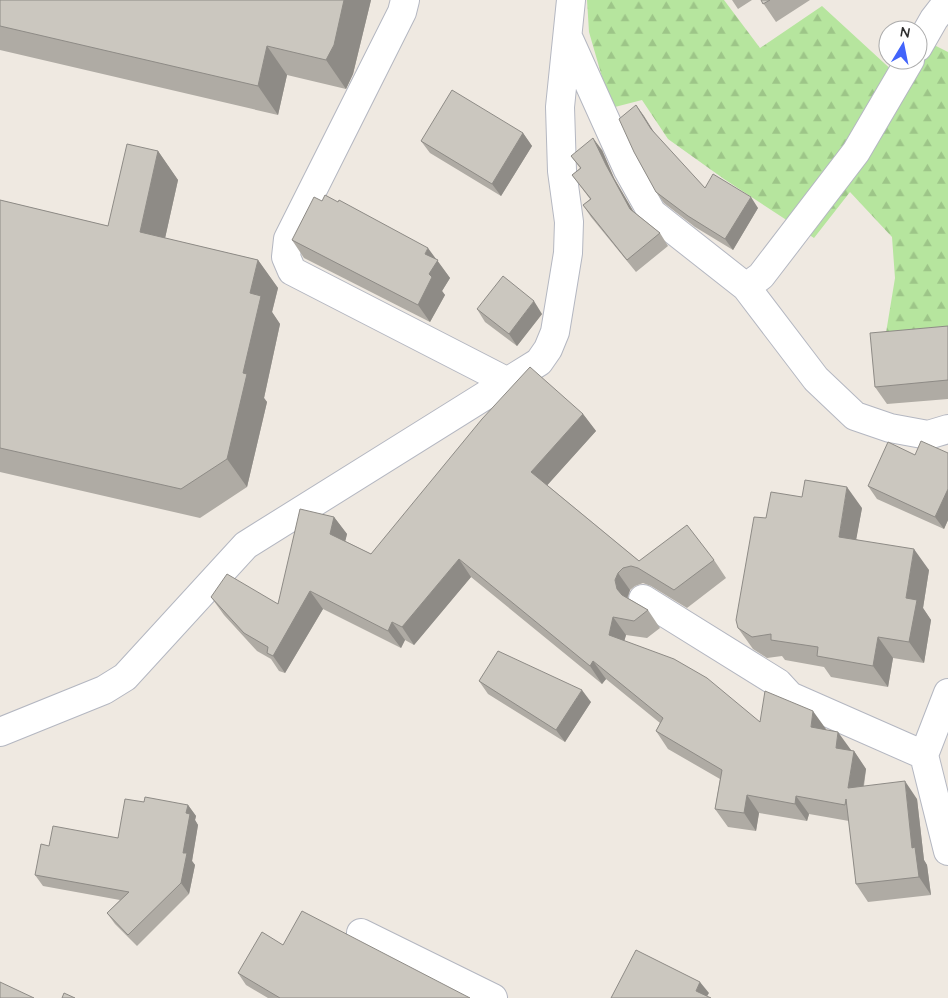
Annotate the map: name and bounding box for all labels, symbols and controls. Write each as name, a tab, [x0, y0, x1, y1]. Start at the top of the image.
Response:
north arrow	[878, 20, 928, 70]
text: N	[899, 22, 912, 42]

